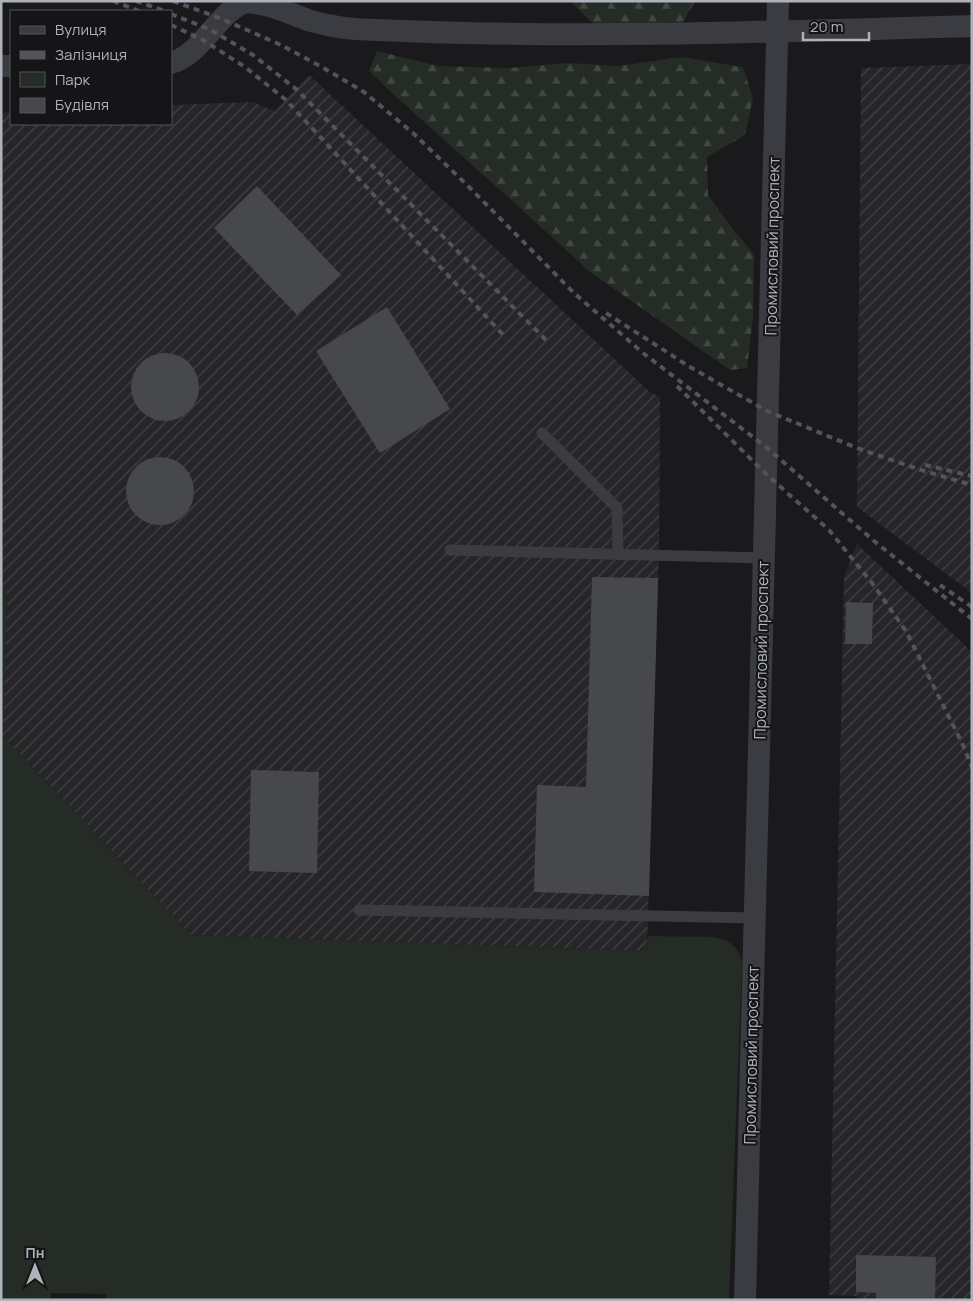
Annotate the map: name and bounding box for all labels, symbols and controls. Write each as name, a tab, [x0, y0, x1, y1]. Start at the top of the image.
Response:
legend	[10, 10, 172, 125]
scale bar	[803, 10, 869, 42]
text: 20 m	[810, 16, 843, 37]
text: Вулиця	[55, 19, 107, 40]
text: Залізниця	[55, 44, 127, 65]
text: Парк	[55, 69, 91, 90]
text: Будівля	[55, 94, 109, 115]
street label: Промисловий проспект	[759, 156, 785, 336]
street label: Промисловий проспект	[748, 560, 774, 740]
street label: Промисловий проспект	[738, 965, 764, 1145]
north arrow	[10, 1241, 60, 1291]
text: Пн	[26, 1243, 44, 1262]

